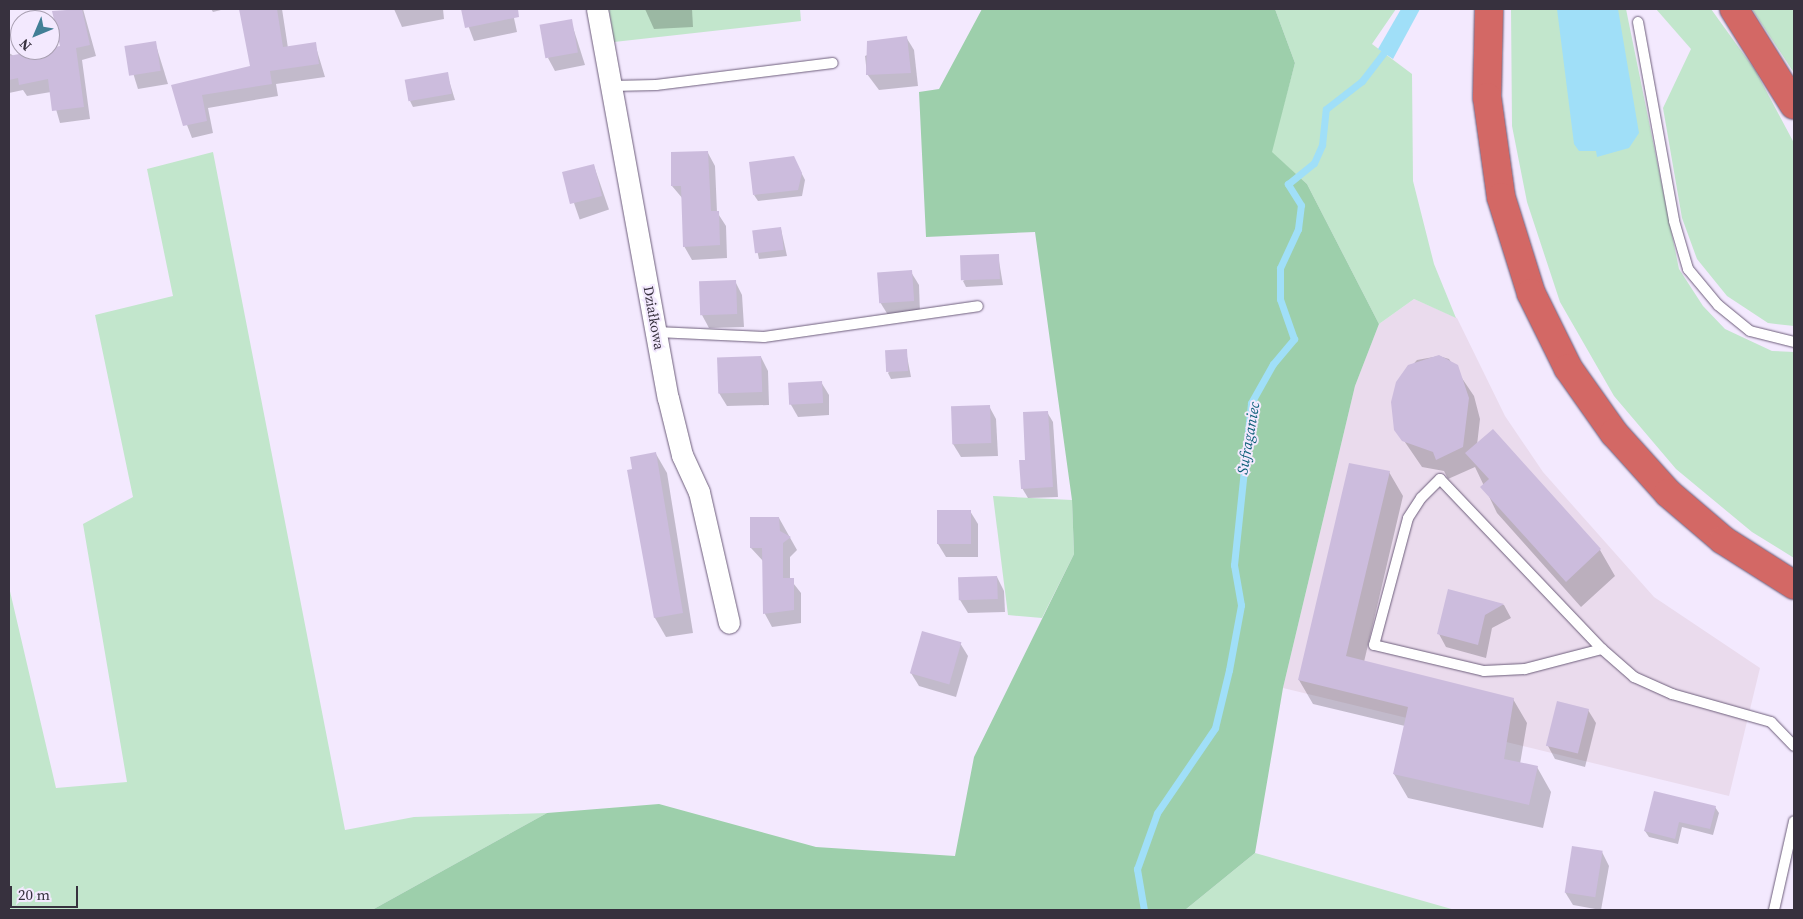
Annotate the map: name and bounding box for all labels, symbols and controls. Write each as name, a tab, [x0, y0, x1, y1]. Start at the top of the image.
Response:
north arrow	[10, 10, 60, 60]
text: N	[14, 34, 36, 56]
street label: Działkowa	[640, 285, 668, 351]
water label: Sufraganiec	[1233, 400, 1263, 476]
scale bar	[12, 876, 80, 908]
text: 20 m	[18, 884, 50, 905]

